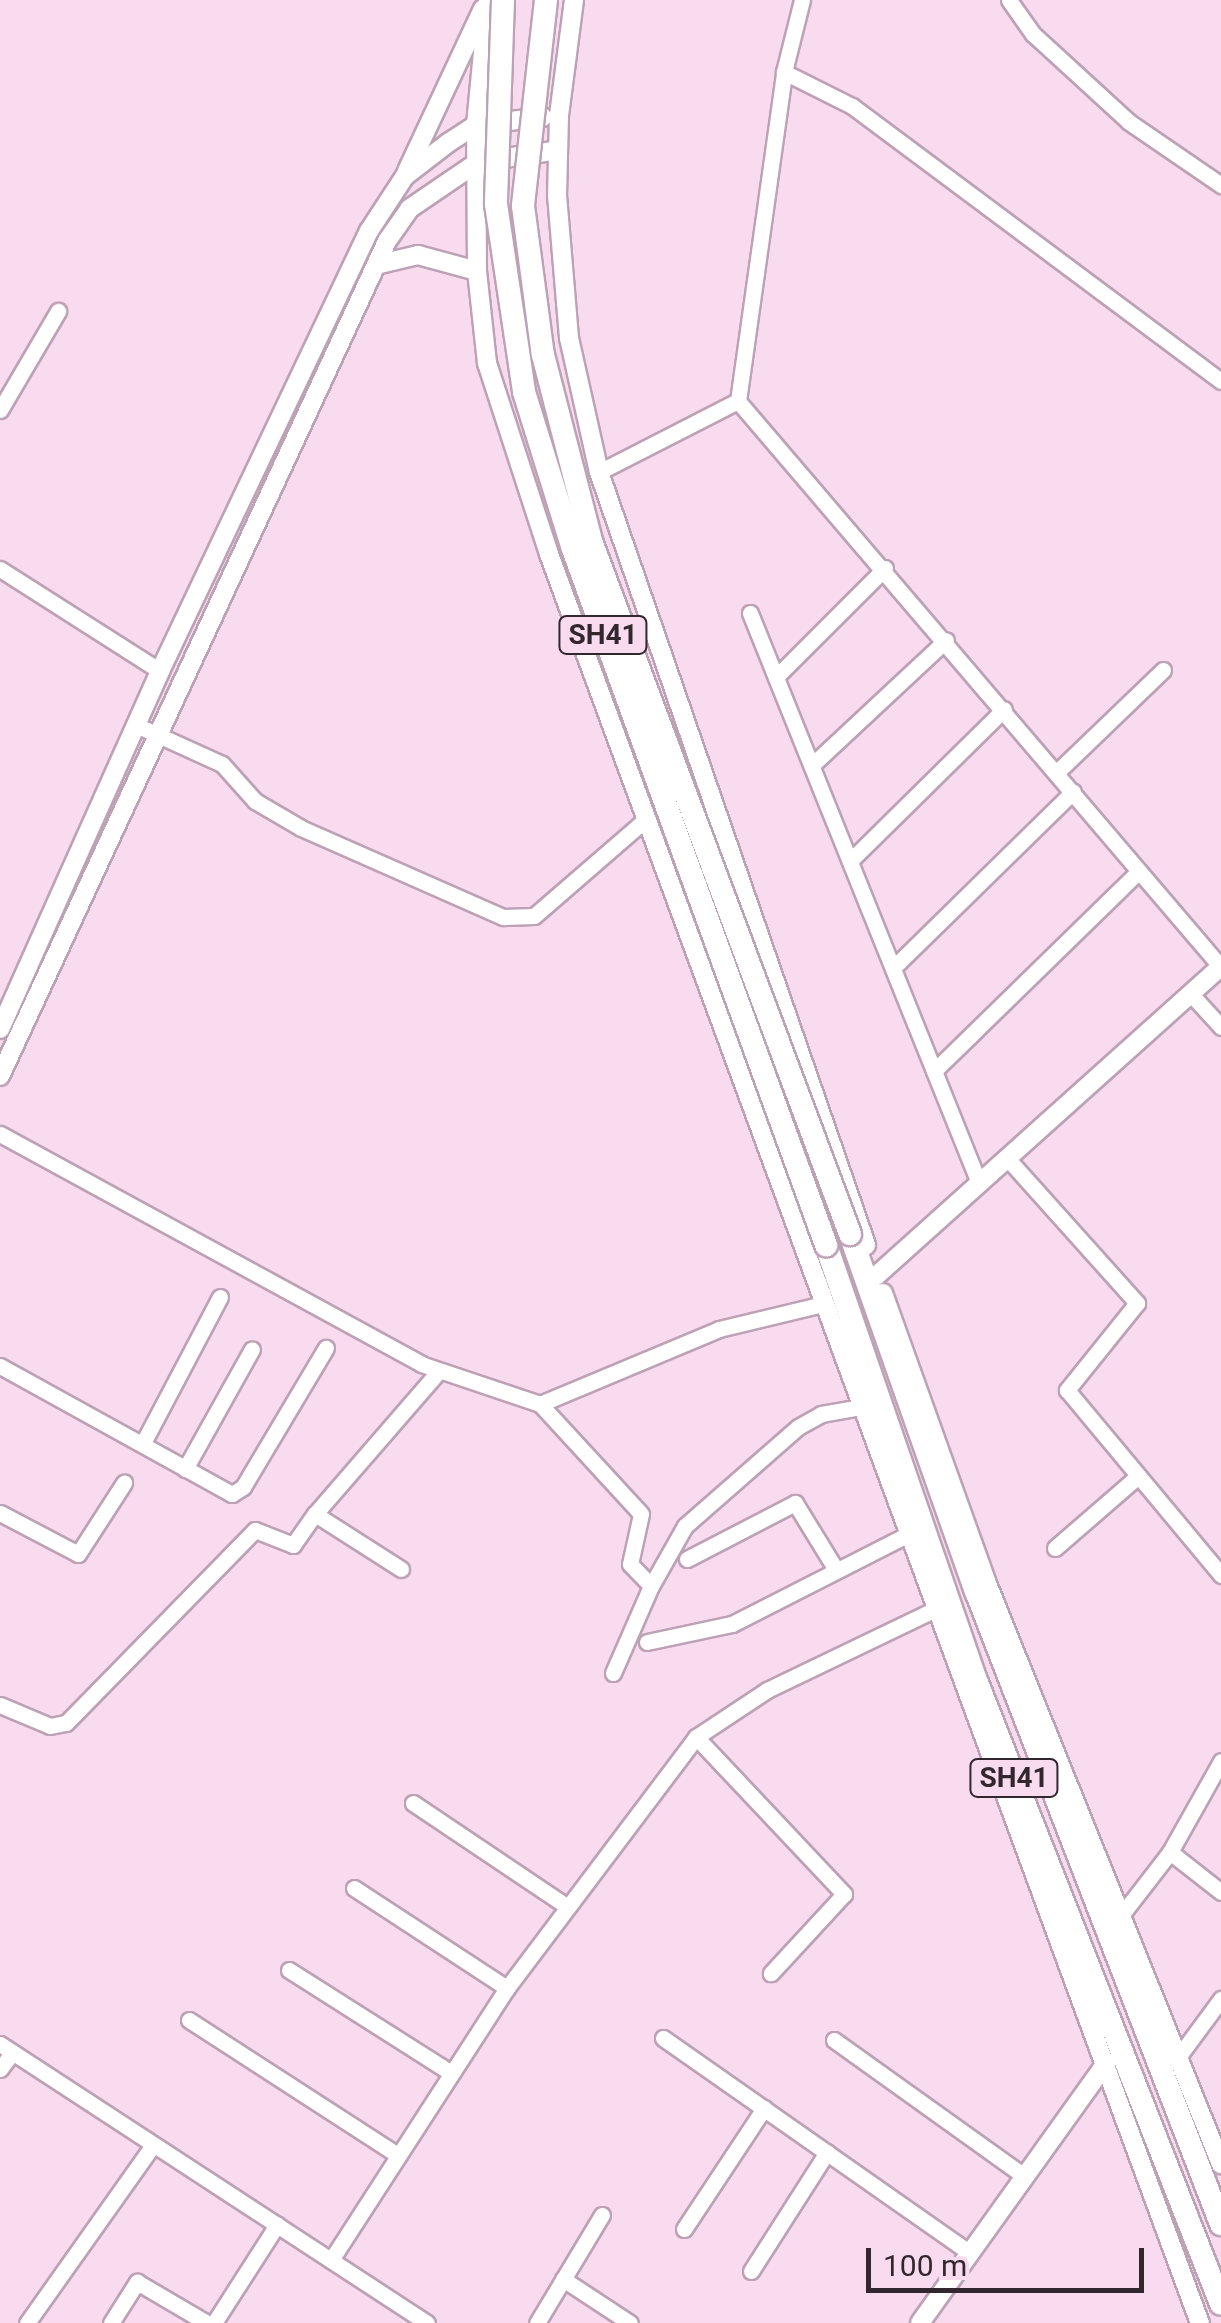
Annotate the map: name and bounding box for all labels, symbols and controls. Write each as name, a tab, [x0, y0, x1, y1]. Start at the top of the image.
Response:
road number: SH41	[558, 612, 648, 658]
road number: SH41	[969, 1755, 1059, 1801]
scale bar	[871, 2228, 1148, 2290]
text: 100 m	[883, 2248, 967, 2283]

